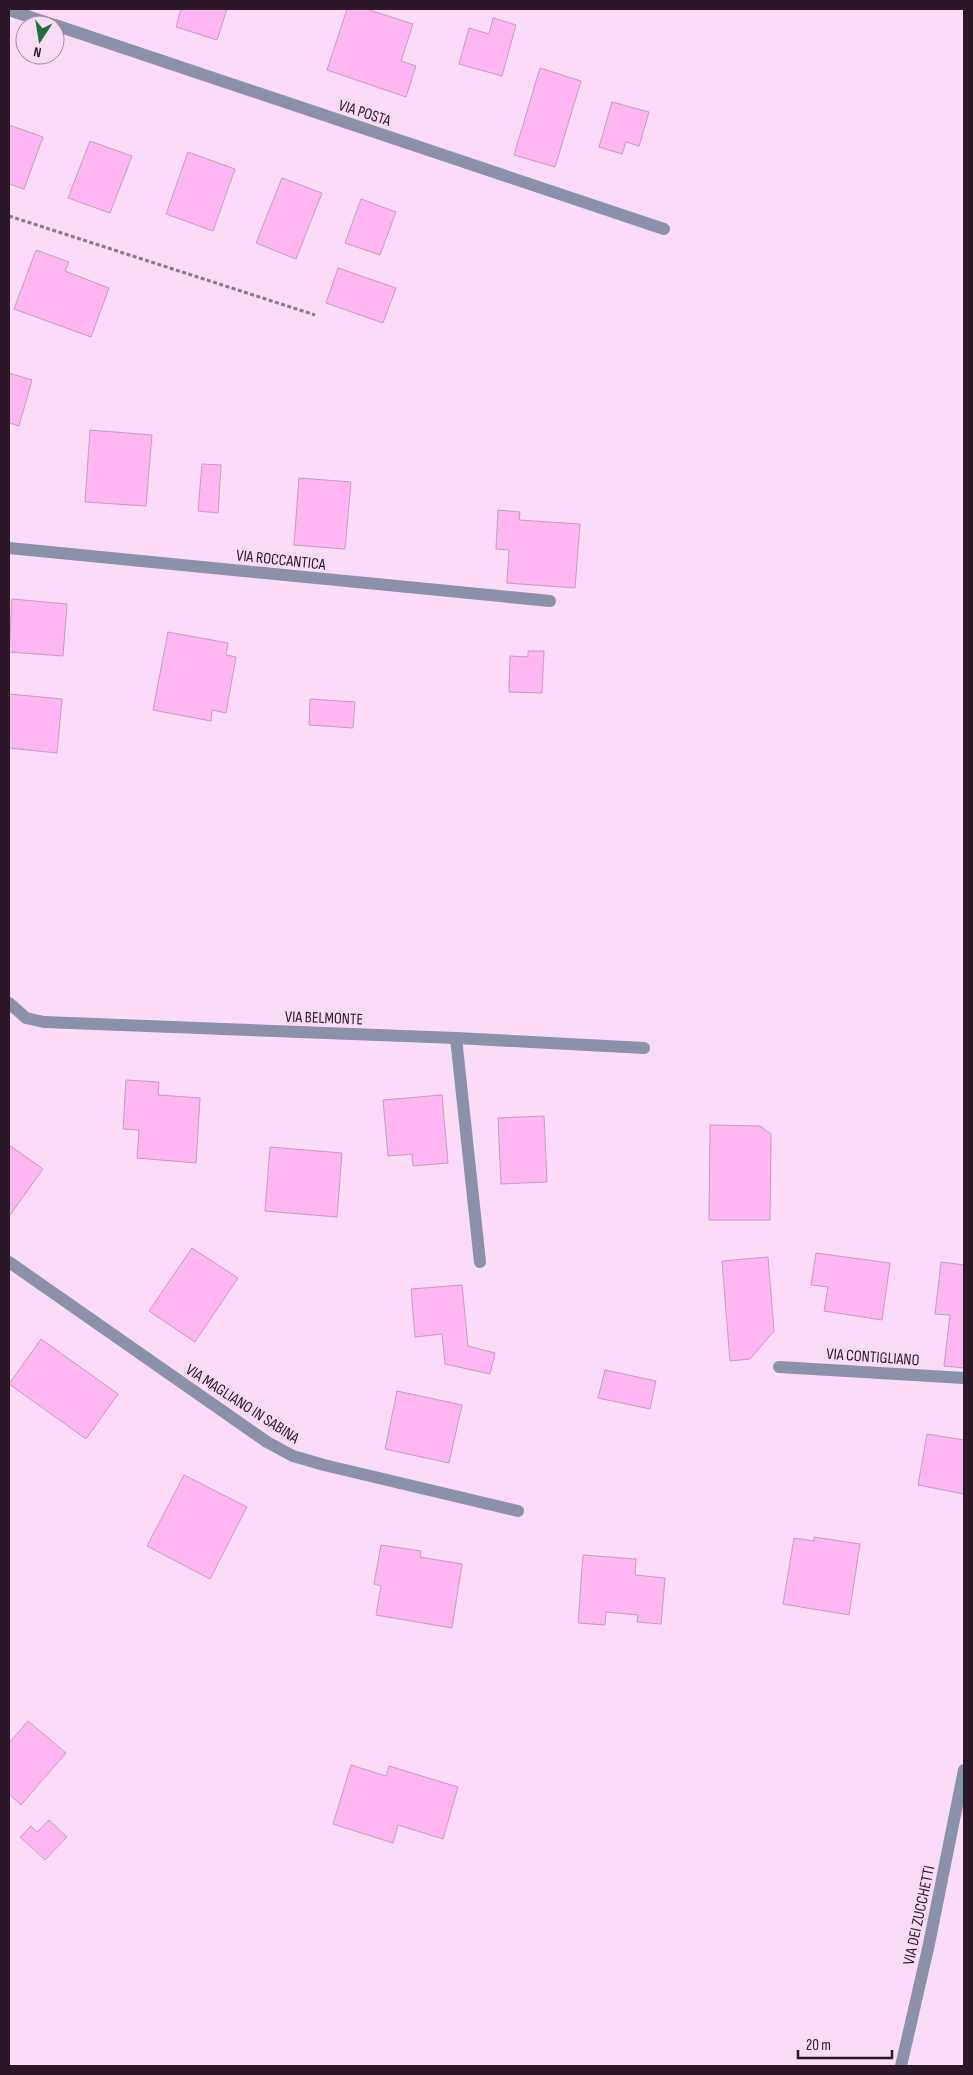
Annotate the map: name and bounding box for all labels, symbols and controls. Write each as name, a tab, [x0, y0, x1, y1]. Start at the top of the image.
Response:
north arrow	[15, 15, 65, 65]
text: N	[32, 43, 43, 61]
street label: VIA POSTA	[336, 96, 393, 131]
street label: VIA ROCCANTICA	[235, 546, 327, 575]
street label: VIA BELMONTE	[285, 1008, 363, 1029]
street label: VIA CONTIGLIANO	[826, 1345, 920, 1370]
street label: VIA MAGLIANO IN SABINA	[182, 1360, 303, 1448]
street label: VIA DEI ZUCCHETTI	[900, 1864, 939, 1967]
scale bar	[798, 2028, 892, 2060]
text: 20 m	[806, 2036, 831, 2055]

